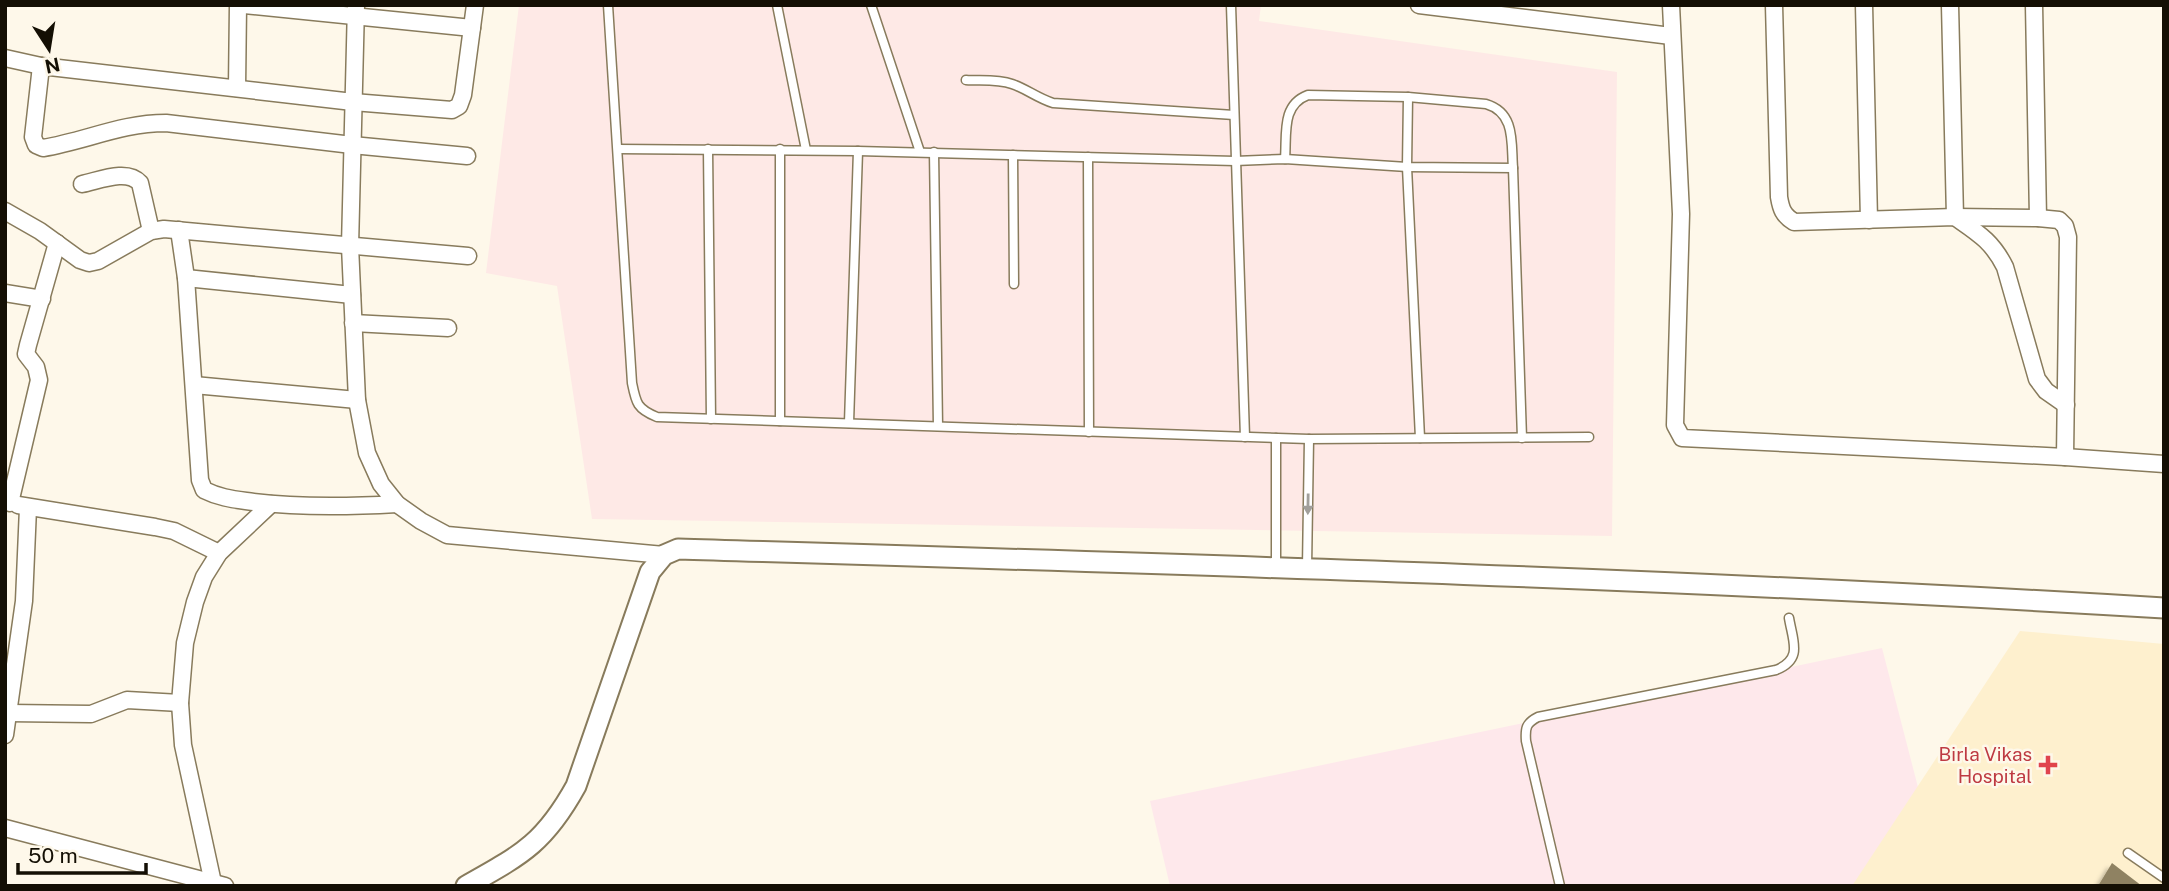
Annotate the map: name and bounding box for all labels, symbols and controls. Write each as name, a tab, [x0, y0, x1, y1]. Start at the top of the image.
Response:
north arrow	[14, 14, 84, 84]
text: N	[43, 53, 62, 78]
one-way arrow	[1302, 493, 1314, 515]
place label: Birla Vikas Hospital	[1939, 743, 2032, 787]
marker: Birla Vikas Hospital	[2038, 755, 2058, 775]
scale bar	[18, 832, 145, 876]
text: 50 m	[28, 843, 78, 868]

